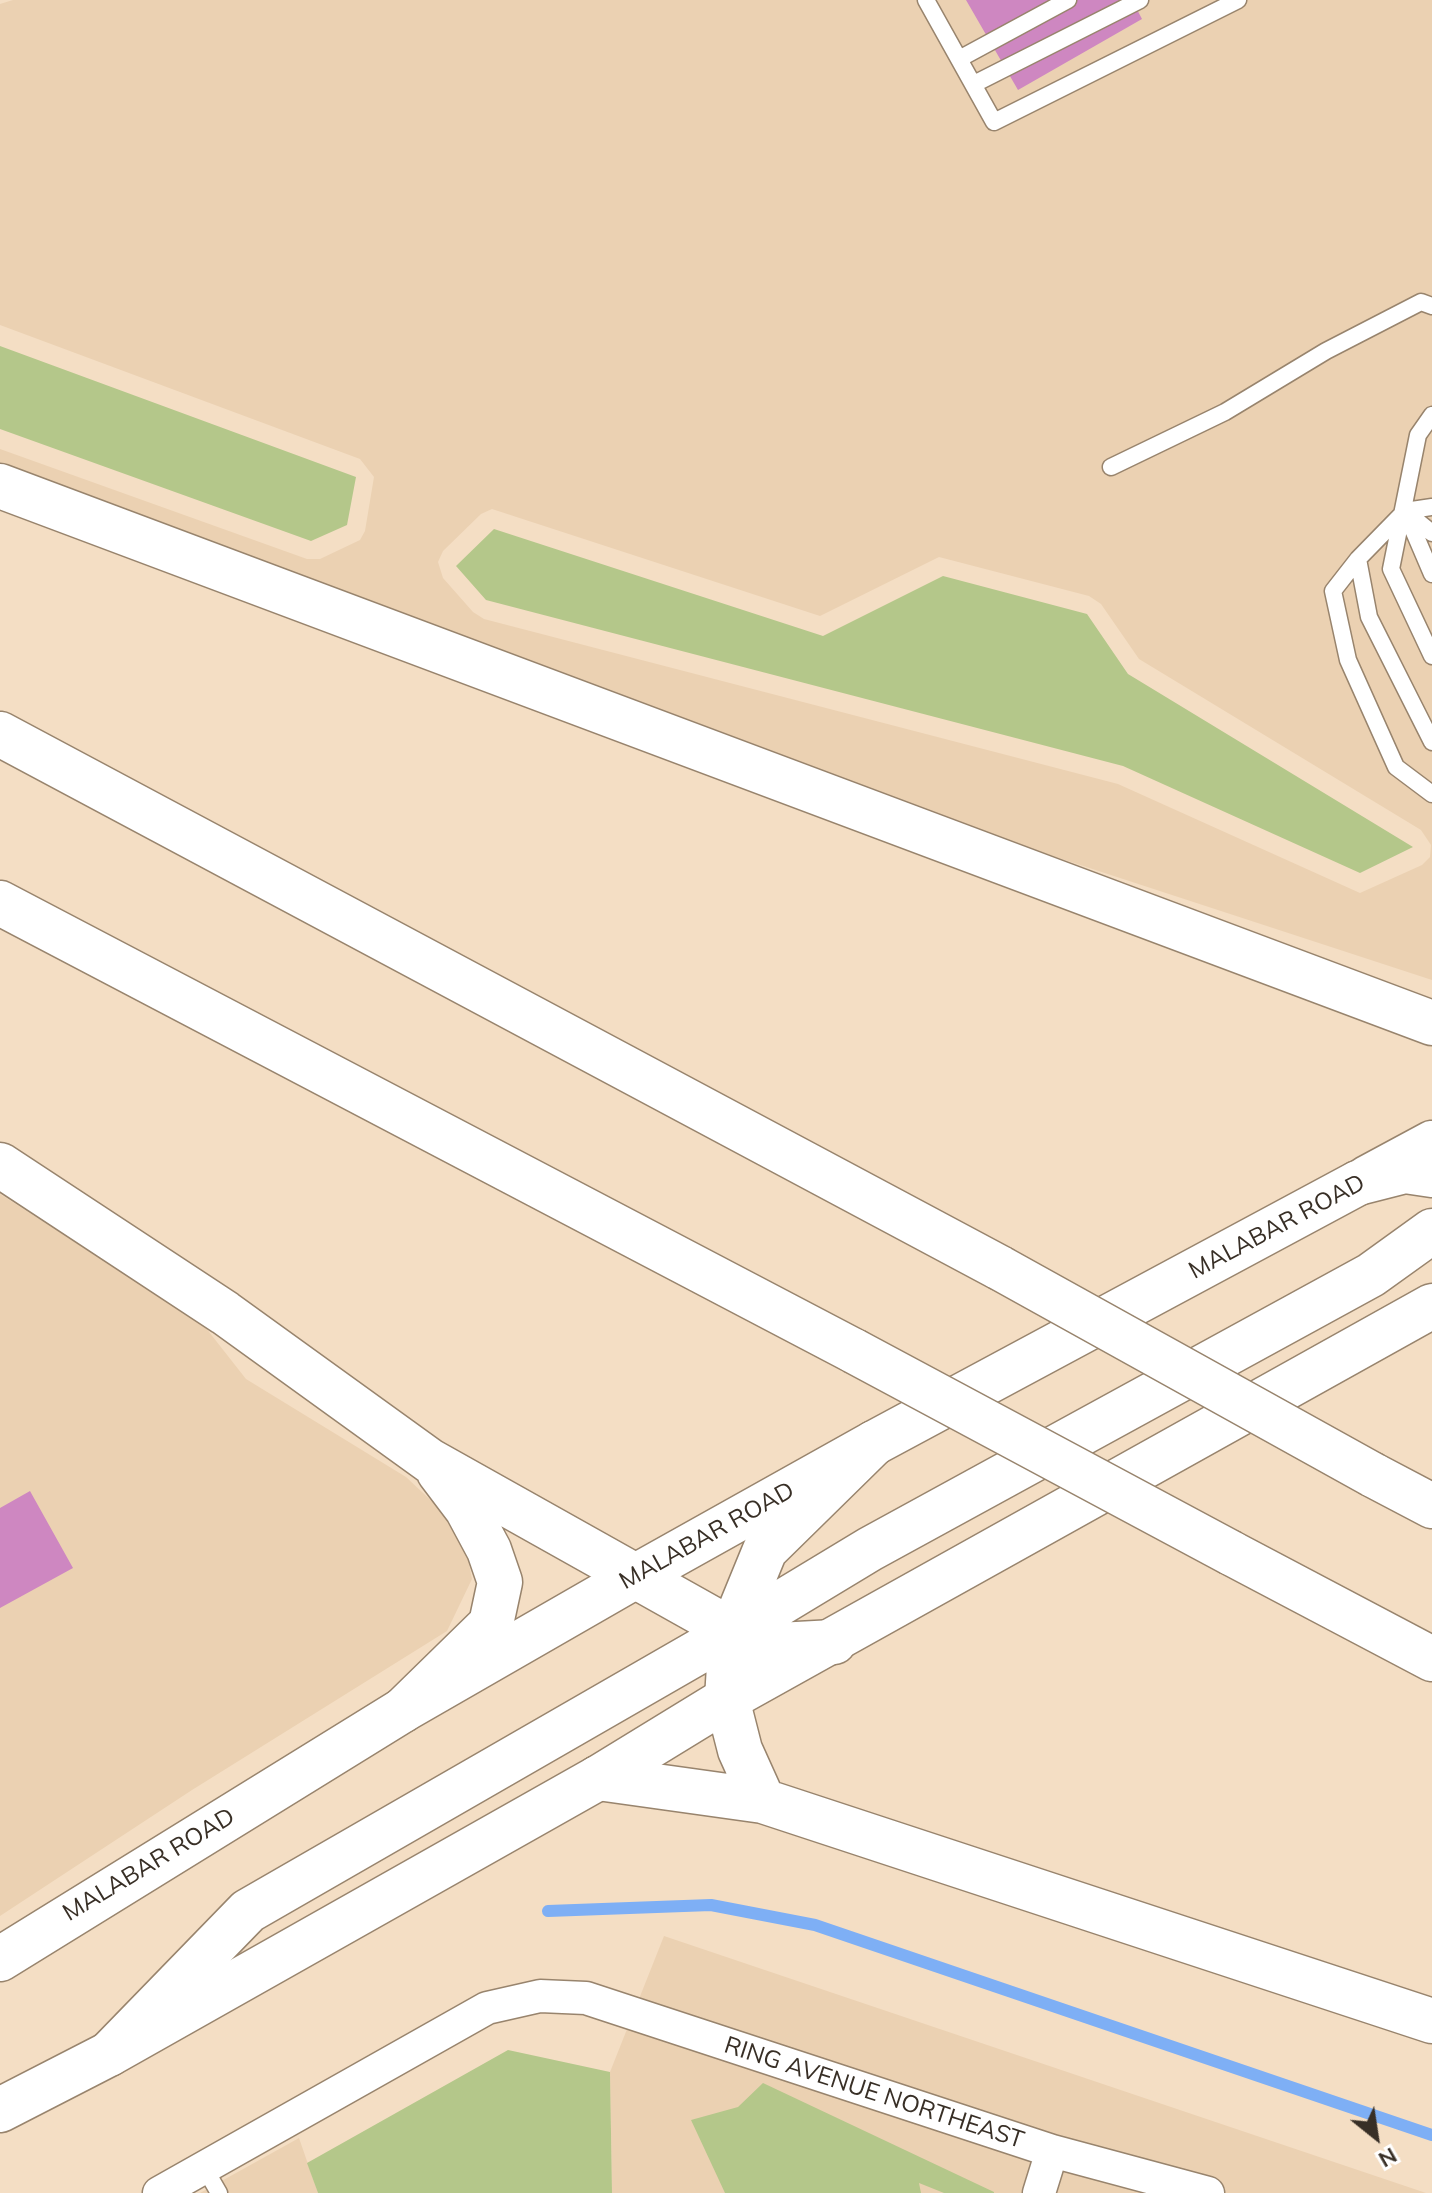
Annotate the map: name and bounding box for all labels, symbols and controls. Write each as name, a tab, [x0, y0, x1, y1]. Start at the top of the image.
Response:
street label: MALABAR ROAD	[1184, 1168, 1370, 1286]
street label: MALABAR ROAD	[615, 1476, 799, 1596]
street label: MALABAR ROAD	[58, 1802, 240, 1928]
street label: RING AVENUE NORTHEAST	[721, 2031, 1027, 2155]
north arrow	[1336, 2097, 1416, 2177]
text: N	[1374, 2142, 1402, 2174]

